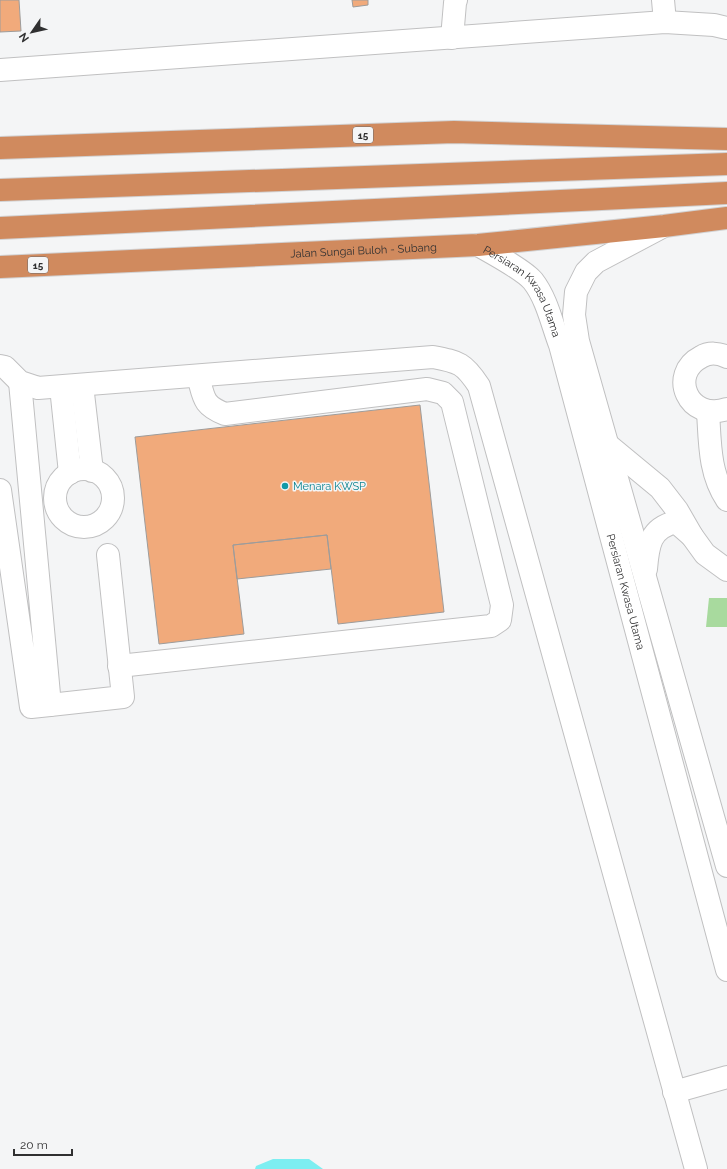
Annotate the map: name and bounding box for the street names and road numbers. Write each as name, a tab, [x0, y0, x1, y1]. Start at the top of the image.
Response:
road number: 15	[353, 127, 373, 143]
street label: Jalan Sungai Buloh - Subang	[290, 241, 437, 261]
street label: Persiaran Kwasa Utama	[481, 243, 563, 339]
road number: 15	[28, 257, 48, 273]
street label: Persiaran Kwasa Utama	[604, 532, 647, 651]

